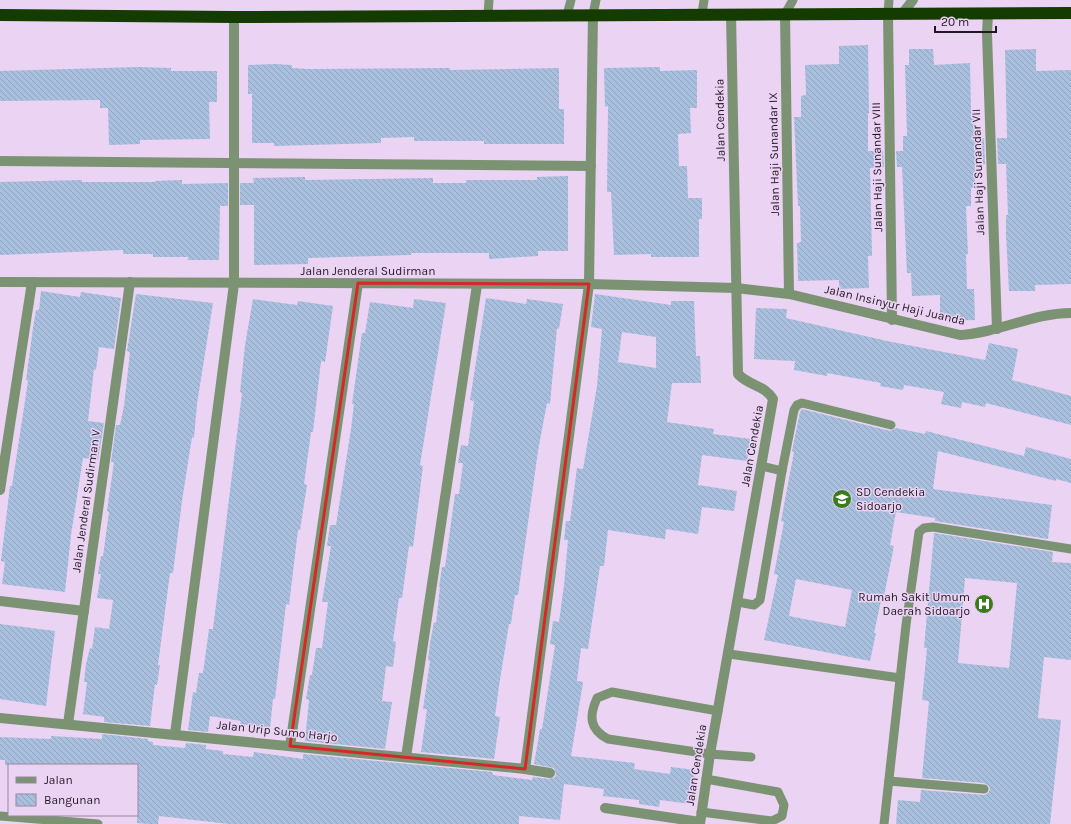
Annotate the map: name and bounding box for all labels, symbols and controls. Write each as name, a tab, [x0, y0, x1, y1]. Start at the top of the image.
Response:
scale bar	[935, 8, 996, 34]
text: 20 m	[941, 15, 969, 29]
street label: Jalan Cendekia	[712, 79, 728, 161]
street label: Jalan Haji Sunandar IX	[766, 92, 782, 216]
street label: Jalan Haji Sunandar VIII	[869, 102, 885, 232]
street label: Jalan Haji Sunandar VII	[969, 109, 987, 235]
street label: Jalan Jenderal Sudirman	[301, 264, 435, 278]
street label: Jalan Insinyur Haji Juanda	[823, 282, 967, 328]
street label: Jalan Cendekia	[738, 404, 766, 488]
street label: Jalan Jenderal Sudirman V	[69, 428, 103, 573]
place label: SD Cendekia Sidoarjo	[856, 485, 925, 513]
school or university icon: SD Cendekia Sidoarjo	[831, 488, 853, 510]
place label: Rumah Sakit Umum Daerah Sidoarjo	[858, 590, 970, 618]
hospital icon: Rumah Sakit Umum Daerah Sidoarjo	[973, 593, 995, 615]
street label: Jalan Urip Sumo Harjo	[216, 718, 338, 744]
street label: Jalan Cendekia	[683, 723, 709, 807]
legend	[8, 764, 138, 816]
text: Jalan	[44, 773, 73, 787]
text: Bangunan	[44, 793, 100, 807]

